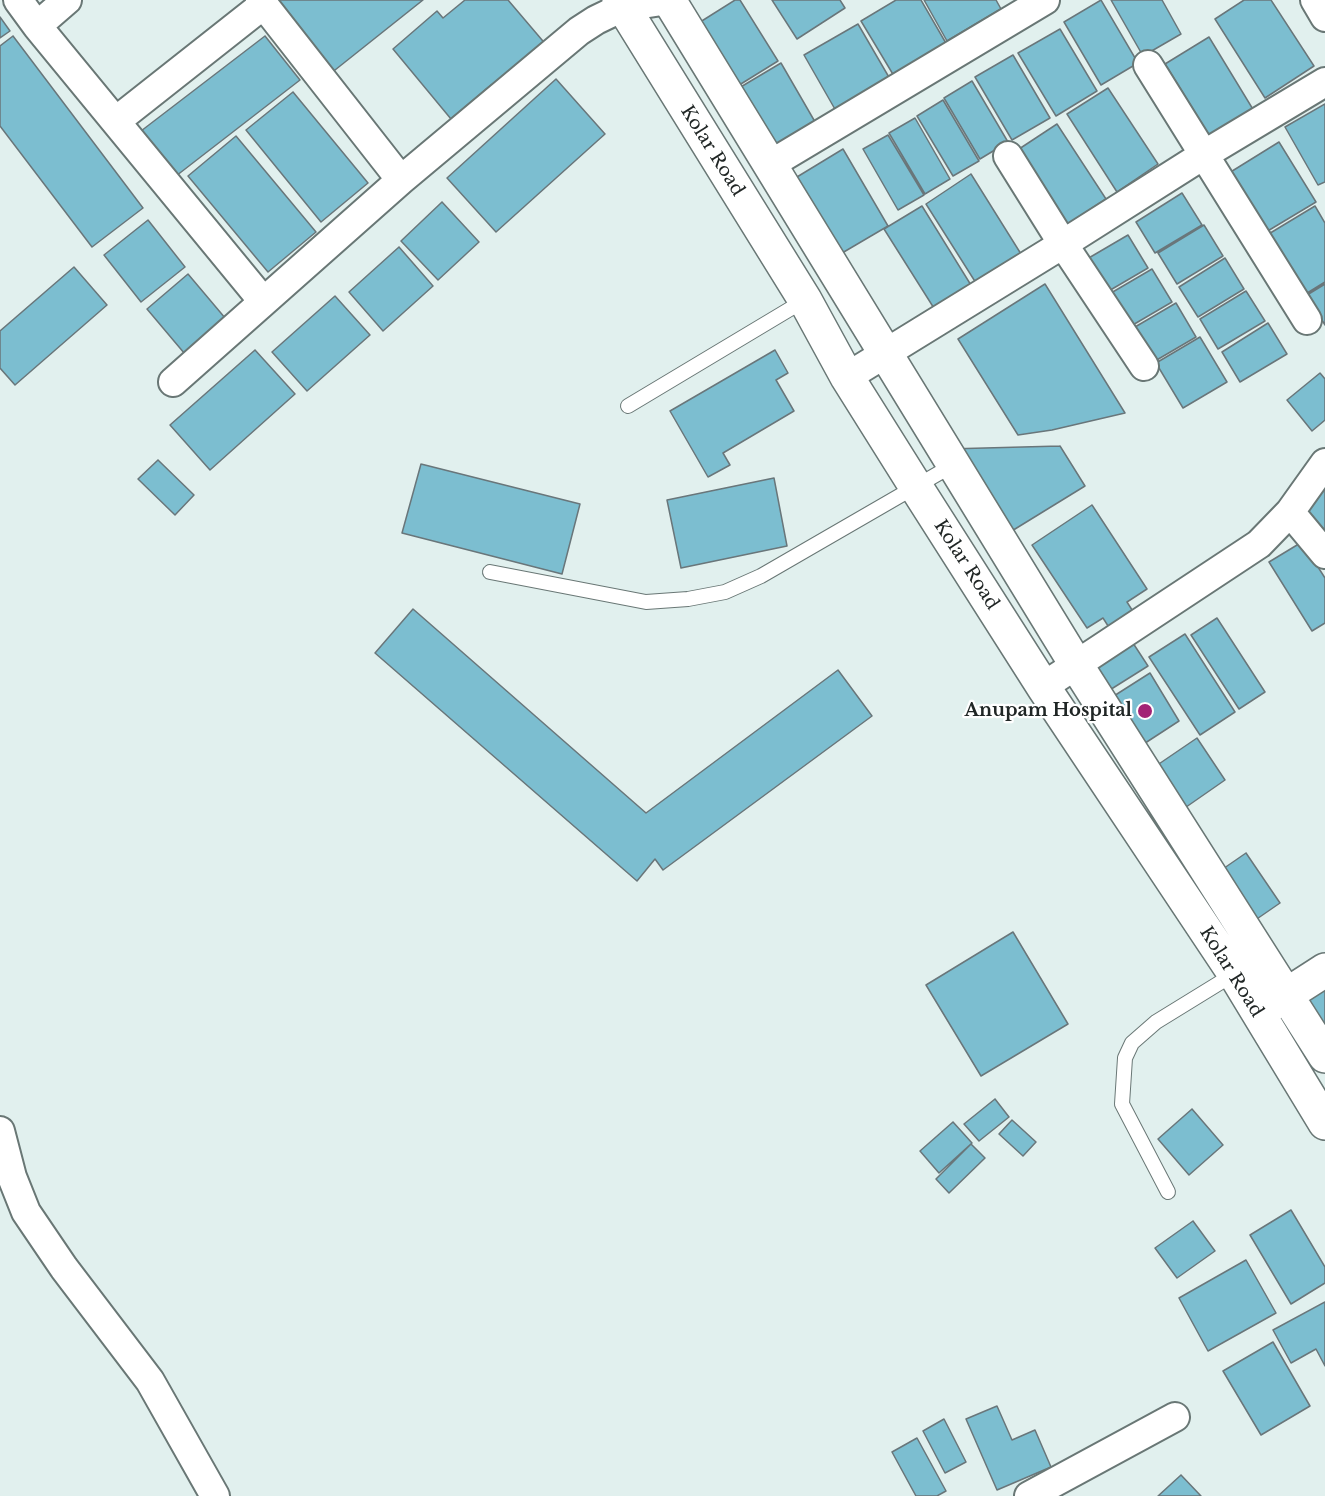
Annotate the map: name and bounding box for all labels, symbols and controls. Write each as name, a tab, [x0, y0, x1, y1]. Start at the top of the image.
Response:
street label: Kolar Road	[676, 102, 748, 200]
street label: Kolar Road	[929, 516, 1003, 614]
place label: Anupam Hospital	[965, 700, 1132, 722]
marker: Anupam Hospital	[1136, 702, 1154, 720]
street label: Kolar Road	[1195, 923, 1267, 1021]

